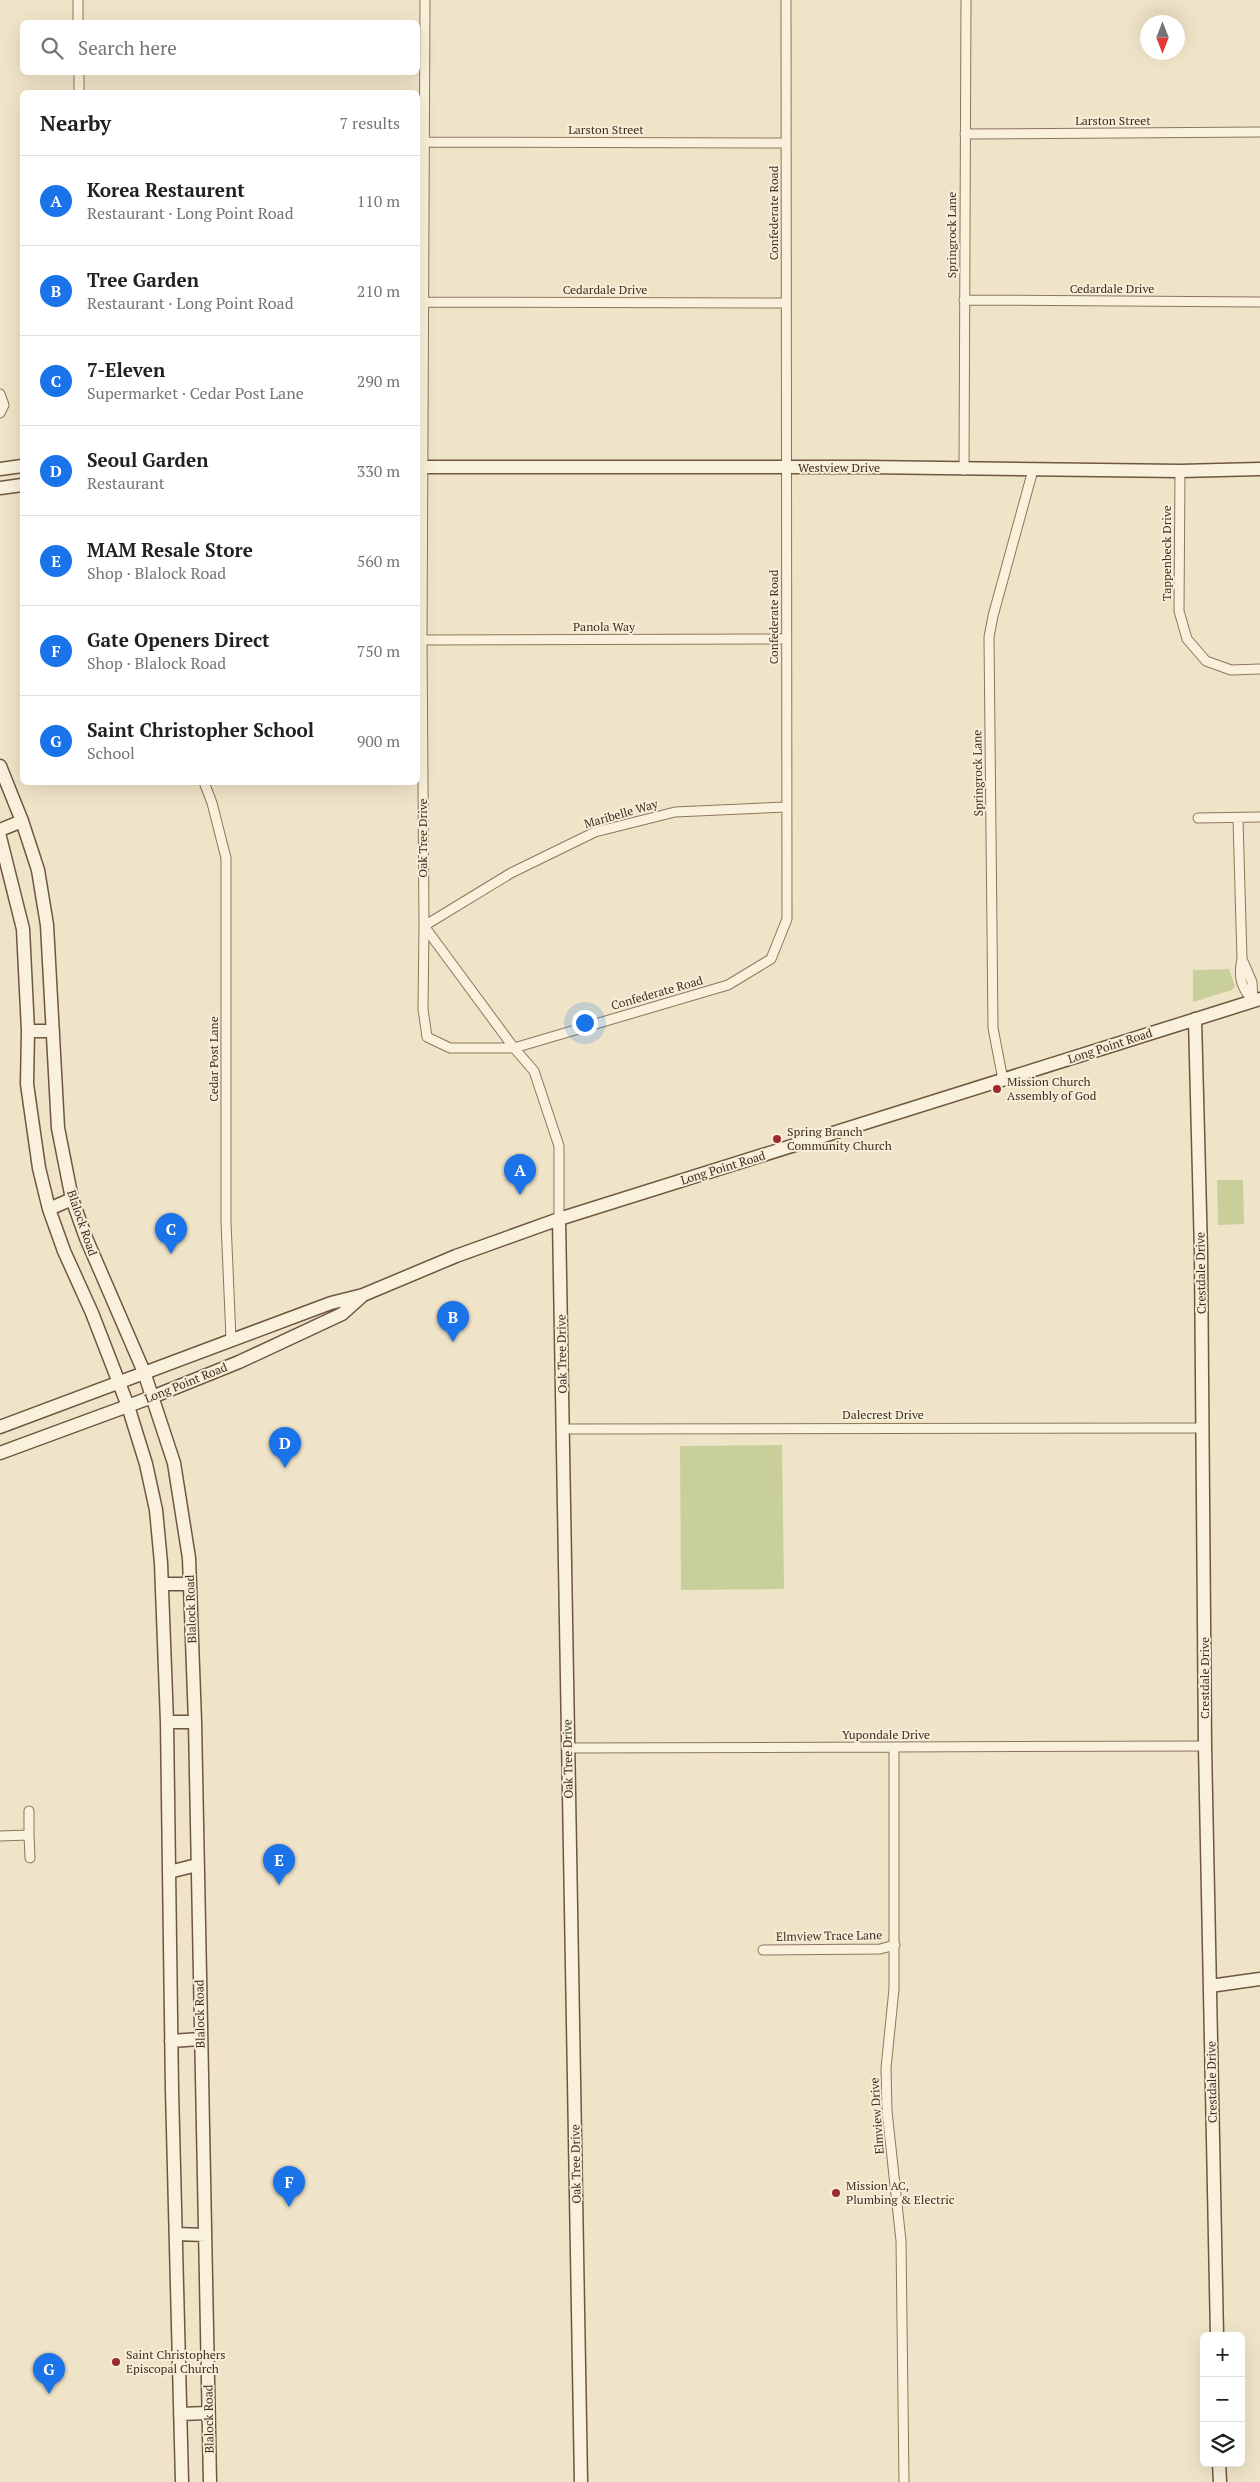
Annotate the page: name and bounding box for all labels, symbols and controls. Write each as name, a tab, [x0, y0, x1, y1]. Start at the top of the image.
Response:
north arrow	[1140, 15, 1185, 60]
search box	[20, 20, 420, 75]
icon: search	[38, 34, 66, 62]
text: Search here	[78, 35, 177, 60]
text: Nearby	[40, 109, 111, 137]
text: 7 results	[340, 112, 400, 134]
street label: Larston Street	[1075, 113, 1151, 128]
street label: Larston Street	[568, 122, 644, 137]
street label: Confederate Road	[766, 165, 781, 260]
text: Korea Restaurent	[87, 177, 245, 202]
text: A	[50, 190, 62, 212]
text: 110 m	[357, 190, 400, 212]
street label: Springrock Lane	[944, 192, 959, 278]
text: Restaurant · Long Point Road	[87, 202, 294, 224]
text: Tree Garden	[87, 267, 199, 292]
text: B	[51, 280, 61, 302]
text: 210 m	[357, 280, 400, 302]
street label: Cedardale Drive	[1070, 281, 1154, 296]
street label: Cedardale Drive	[563, 282, 647, 297]
text: Restaurant · Long Point Road	[87, 292, 294, 314]
text: 7-Eleven	[87, 357, 165, 382]
text: C	[51, 370, 61, 392]
text: 290 m	[357, 370, 400, 392]
text: Supermarket · Cedar Post Lane	[87, 382, 304, 404]
text: Seoul Garden	[87, 447, 208, 472]
text: D	[50, 460, 62, 482]
text: 330 m	[357, 460, 400, 482]
street label: Westview Drive	[798, 460, 880, 475]
text: Restaurant	[87, 472, 165, 494]
street label: Tappenbeck Drive	[1159, 505, 1174, 601]
text: MAM Resale Store	[87, 537, 253, 562]
text: E	[51, 550, 61, 572]
text: 560 m	[357, 550, 400, 572]
text: Shop · Blalock Road	[87, 562, 226, 584]
street label: Confederate Road	[766, 569, 781, 664]
street label: Panola Way	[573, 619, 636, 634]
text: Gate Openers Direct	[87, 627, 270, 652]
text: F	[51, 640, 61, 662]
text: 750 m	[357, 640, 400, 662]
text: Shop · Blalock Road	[87, 652, 226, 674]
text: Saint Christopher School	[87, 717, 314, 742]
text: G	[50, 730, 62, 752]
text: 900 m	[357, 730, 400, 752]
street label: Springrock Lane	[969, 730, 986, 816]
text: School	[87, 742, 135, 764]
street label: Maribelle Way	[582, 796, 660, 831]
street label: Oak Tree Drive	[415, 798, 430, 878]
street label: Confederate Road	[609, 972, 705, 1013]
your location	[572, 1010, 598, 1036]
street label: Cedar Post Lane	[206, 1016, 221, 1102]
street label: Long Point Road	[1066, 1025, 1154, 1066]
place label: Mission Church Assembly of God	[1007, 1074, 1097, 1103]
marker: Mission Church Assembly of God	[991, 1083, 1003, 1095]
place label: Spring Branch Community Church	[787, 1124, 892, 1153]
marker: Spring Branch Community Church	[771, 1133, 783, 1145]
street label: Long Point Road	[679, 1147, 767, 1188]
pin: A	[504, 1154, 536, 1195]
street label: Blalock Road	[64, 1188, 101, 1258]
pin: C	[155, 1213, 187, 1254]
street label: Crestdale Drive	[1192, 1232, 1209, 1314]
pin: B	[437, 1301, 469, 1342]
street label: Oak Tree Drive	[553, 1314, 570, 1394]
street label: Long Point Road	[142, 1359, 230, 1406]
street label: Dalecrest Drive	[842, 1407, 924, 1422]
pin: D	[269, 1427, 301, 1468]
street label: Blalock Road	[182, 1574, 199, 1644]
street label: Crestdale Drive	[1197, 1637, 1212, 1719]
street label: Oak Tree Drive	[559, 1719, 576, 1799]
street label: Yupondale Drive	[842, 1727, 930, 1742]
pin: E	[263, 1844, 295, 1885]
street label: Elmview Trace Lane	[776, 1927, 882, 1944]
street label: Blalock Road	[191, 1979, 208, 2049]
street label: Crestdale Drive	[1203, 2041, 1220, 2123]
street label: Elmview Drive	[866, 2077, 887, 2155]
street label: Oak Tree Drive	[567, 2124, 584, 2204]
pin: F	[273, 2166, 305, 2207]
place label: Mission AC, Plumbing & Electric	[846, 2178, 955, 2207]
marker: Mission AC, Plumbing & Electric	[830, 2187, 842, 2199]
map controls	[1200, 2332, 1245, 2467]
button: +	[1200, 2332, 1245, 2377]
place label: Saint Christophers Episcopal Church	[126, 2347, 226, 2376]
pin: G	[33, 2353, 65, 2394]
marker: Saint Christophers Episcopal Church	[110, 2356, 122, 2368]
button: −	[1200, 2377, 1245, 2422]
street label: Blalock Road	[200, 2384, 217, 2454]
button: layers	[1200, 2422, 1245, 2467]

